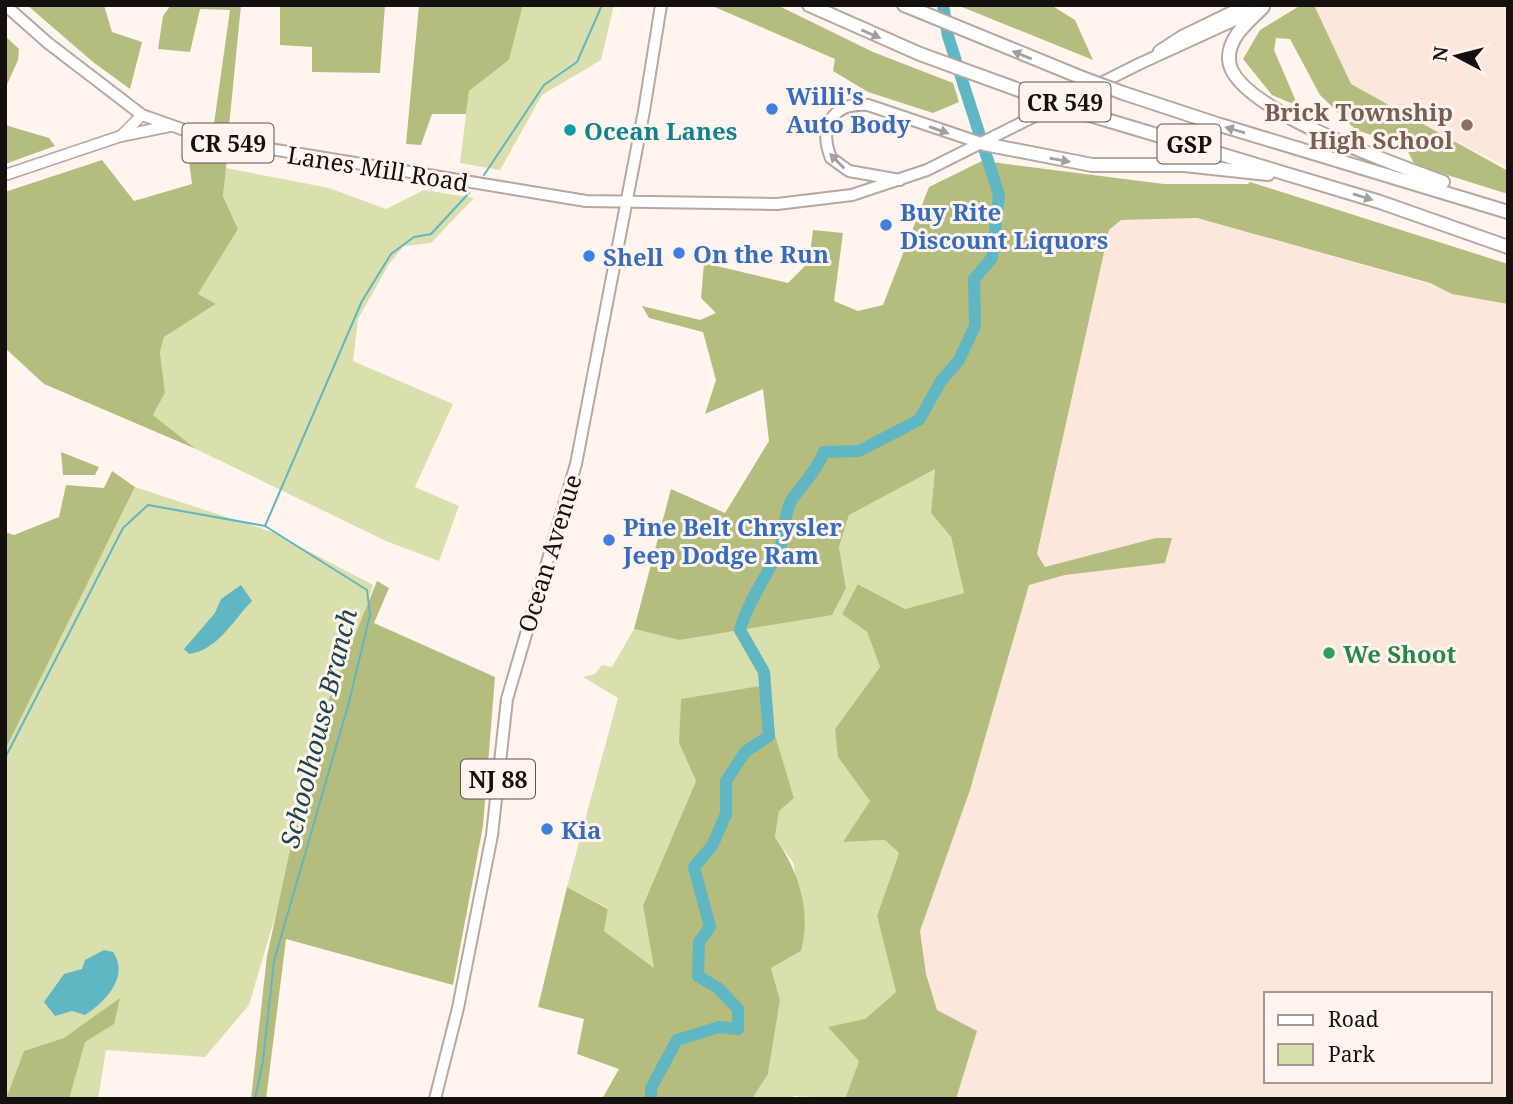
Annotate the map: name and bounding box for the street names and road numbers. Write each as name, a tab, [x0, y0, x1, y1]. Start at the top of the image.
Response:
road number: CR 549	[1020, 82, 1110, 122]
road number: CR 549	[182, 124, 274, 162]
road number: GSP	[1158, 125, 1220, 164]
street label: Lanes Mill Road	[285, 137, 471, 199]
street label: Ocean Avenue	[509, 470, 589, 636]
road number: NJ 88	[461, 760, 535, 799]

